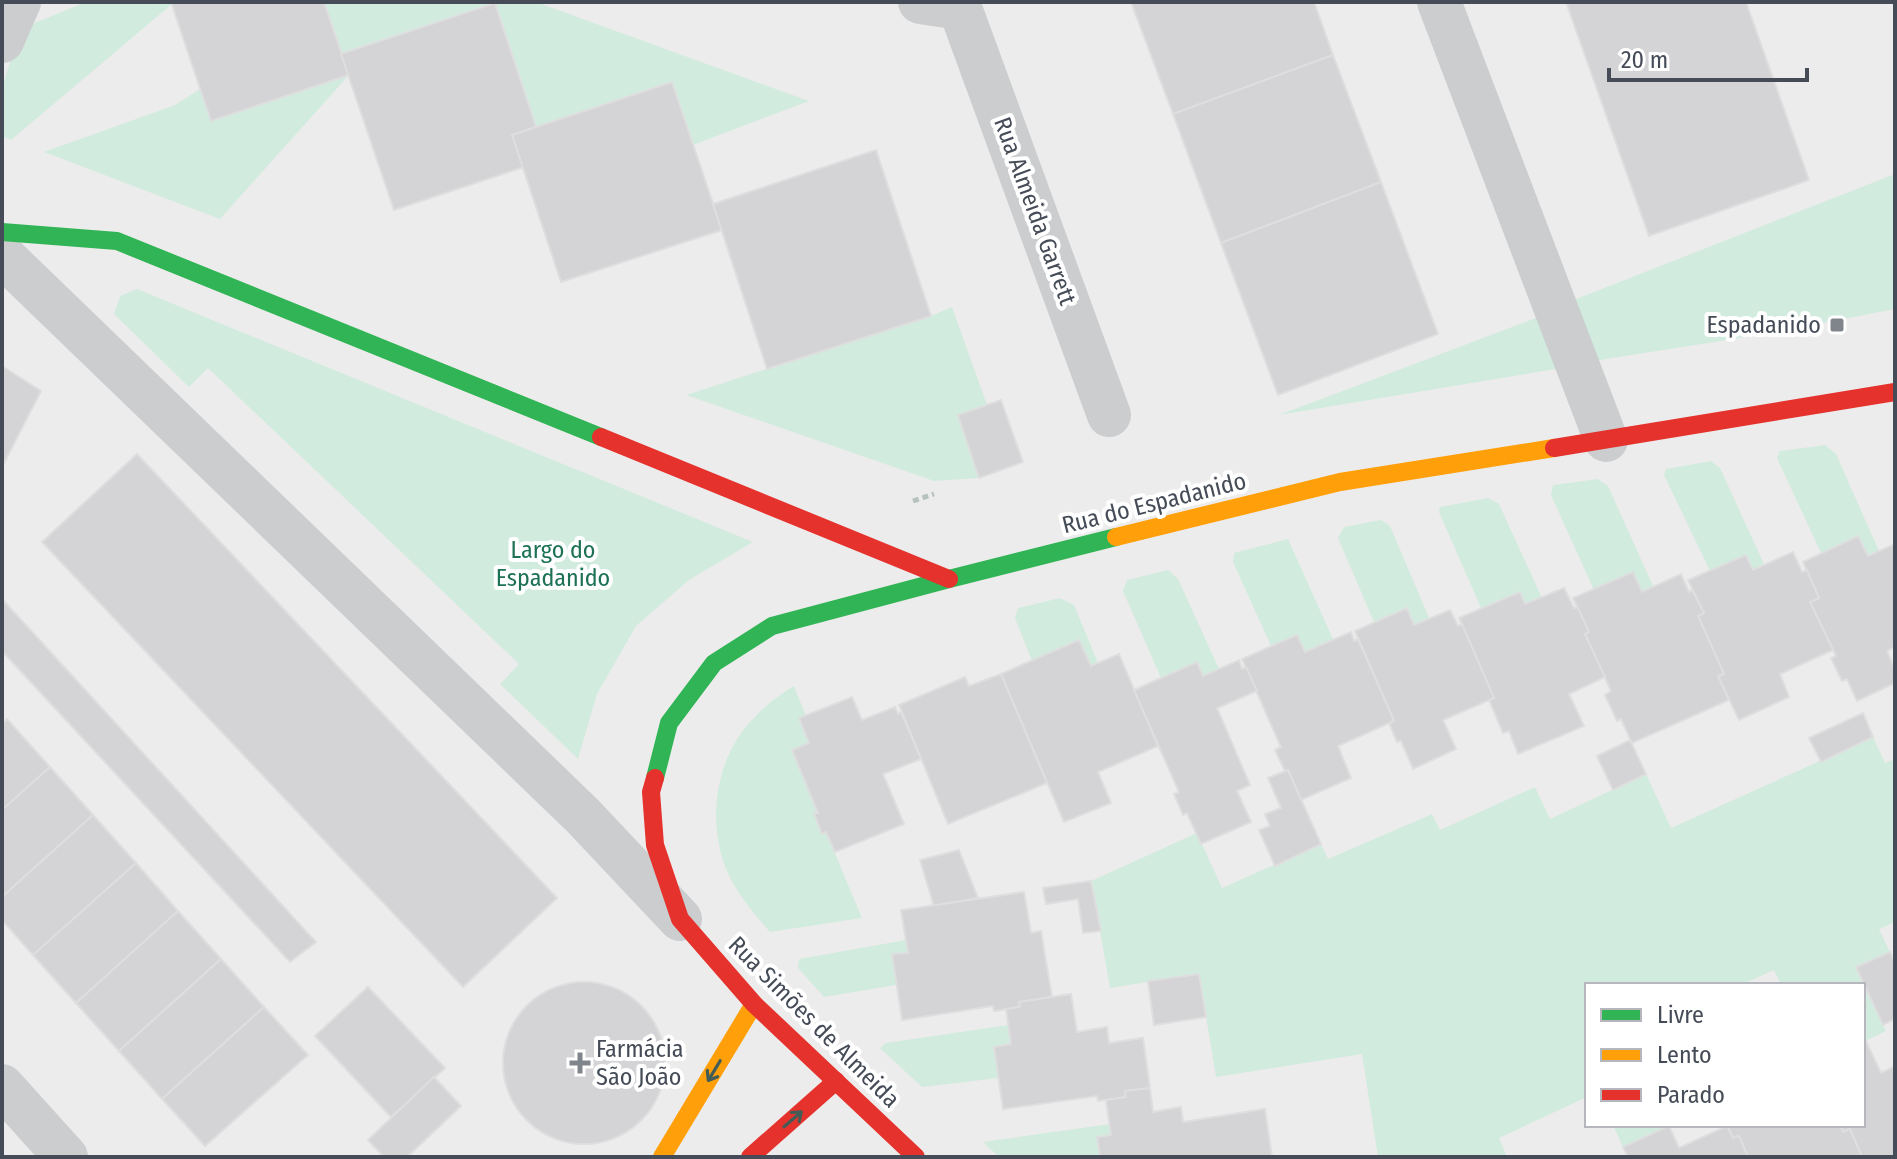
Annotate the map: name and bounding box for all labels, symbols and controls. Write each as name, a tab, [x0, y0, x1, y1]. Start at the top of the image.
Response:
scale bar	[1609, 32, 1807, 82]
text: 20 m	[1621, 46, 1668, 74]
street label: Rua Almeida Garrett	[988, 113, 1082, 309]
place label: Espadanido	[1706, 311, 1821, 339]
marker: Espadanido	[1828, 316, 1846, 334]
street label: Rua do Espadanido	[1059, 467, 1249, 539]
park label: Largo do Espadanido	[496, 536, 610, 592]
street label: Rua Simões de Almeida	[723, 931, 905, 1113]
legend	[1585, 983, 1865, 1127]
text: Livre	[1657, 1001, 1704, 1029]
place label: Farmácia São João	[596, 1035, 684, 1091]
text: Lento	[1657, 1041, 1712, 1069]
marker: Farmácia São João	[571, 1054, 589, 1072]
one-way arrow	[706, 1059, 722, 1082]
text: Parado	[1657, 1081, 1725, 1109]
one-way arrow	[782, 1110, 802, 1128]

